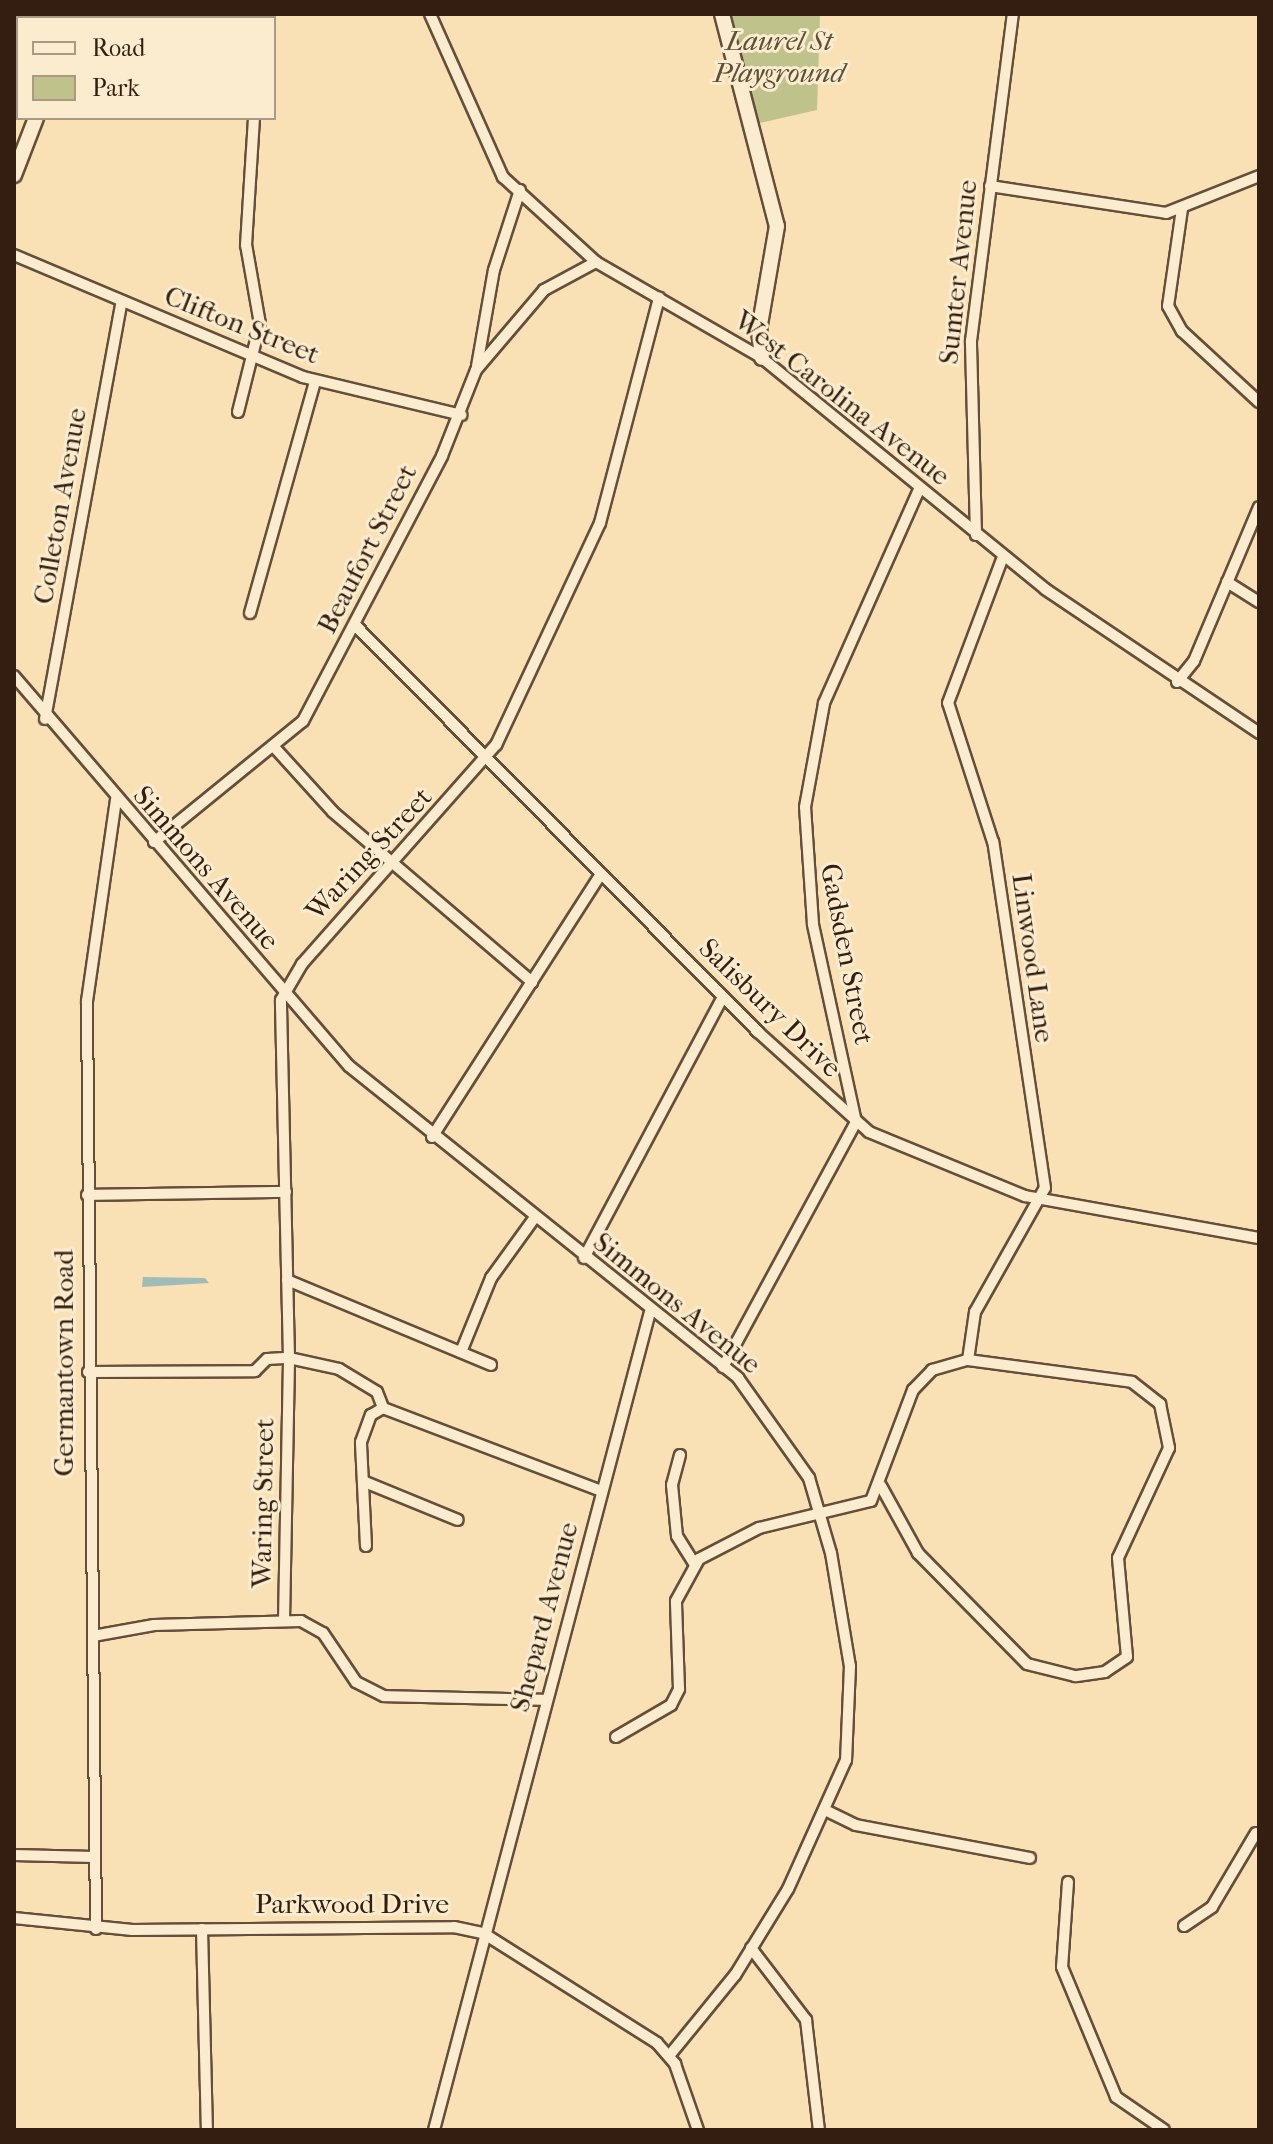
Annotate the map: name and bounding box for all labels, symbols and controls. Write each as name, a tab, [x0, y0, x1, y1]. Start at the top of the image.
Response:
legend	[16, 16, 276, 120]
park label: Laurel St Playground	[713, 24, 845, 90]
text: Road	[92, 34, 145, 62]
text: Park	[92, 74, 140, 102]
street label: Sumter Avenue	[932, 178, 984, 366]
street label: Clifton Street	[160, 279, 324, 371]
street label: West Carolina Avenue	[727, 303, 957, 493]
street label: Colleton Avenue	[26, 405, 94, 607]
street label: Beaufort Street	[310, 459, 424, 639]
street label: Simmons Avenue	[126, 779, 286, 957]
street label: Waring Street	[299, 780, 439, 928]
street label: Gadsden Street	[813, 861, 881, 1047]
street label: Linwood Lane	[1004, 871, 1062, 1045]
street label: Salisbury Drive	[692, 932, 848, 1084]
street label: Simmons Avenue	[586, 1225, 768, 1381]
street label: Germantown Road	[47, 1250, 81, 1476]
street label: Waring Street	[245, 1418, 281, 1588]
street label: Shepard Avenue	[503, 1518, 585, 1716]
street label: Parkwood Drive	[255, 1887, 449, 1921]

